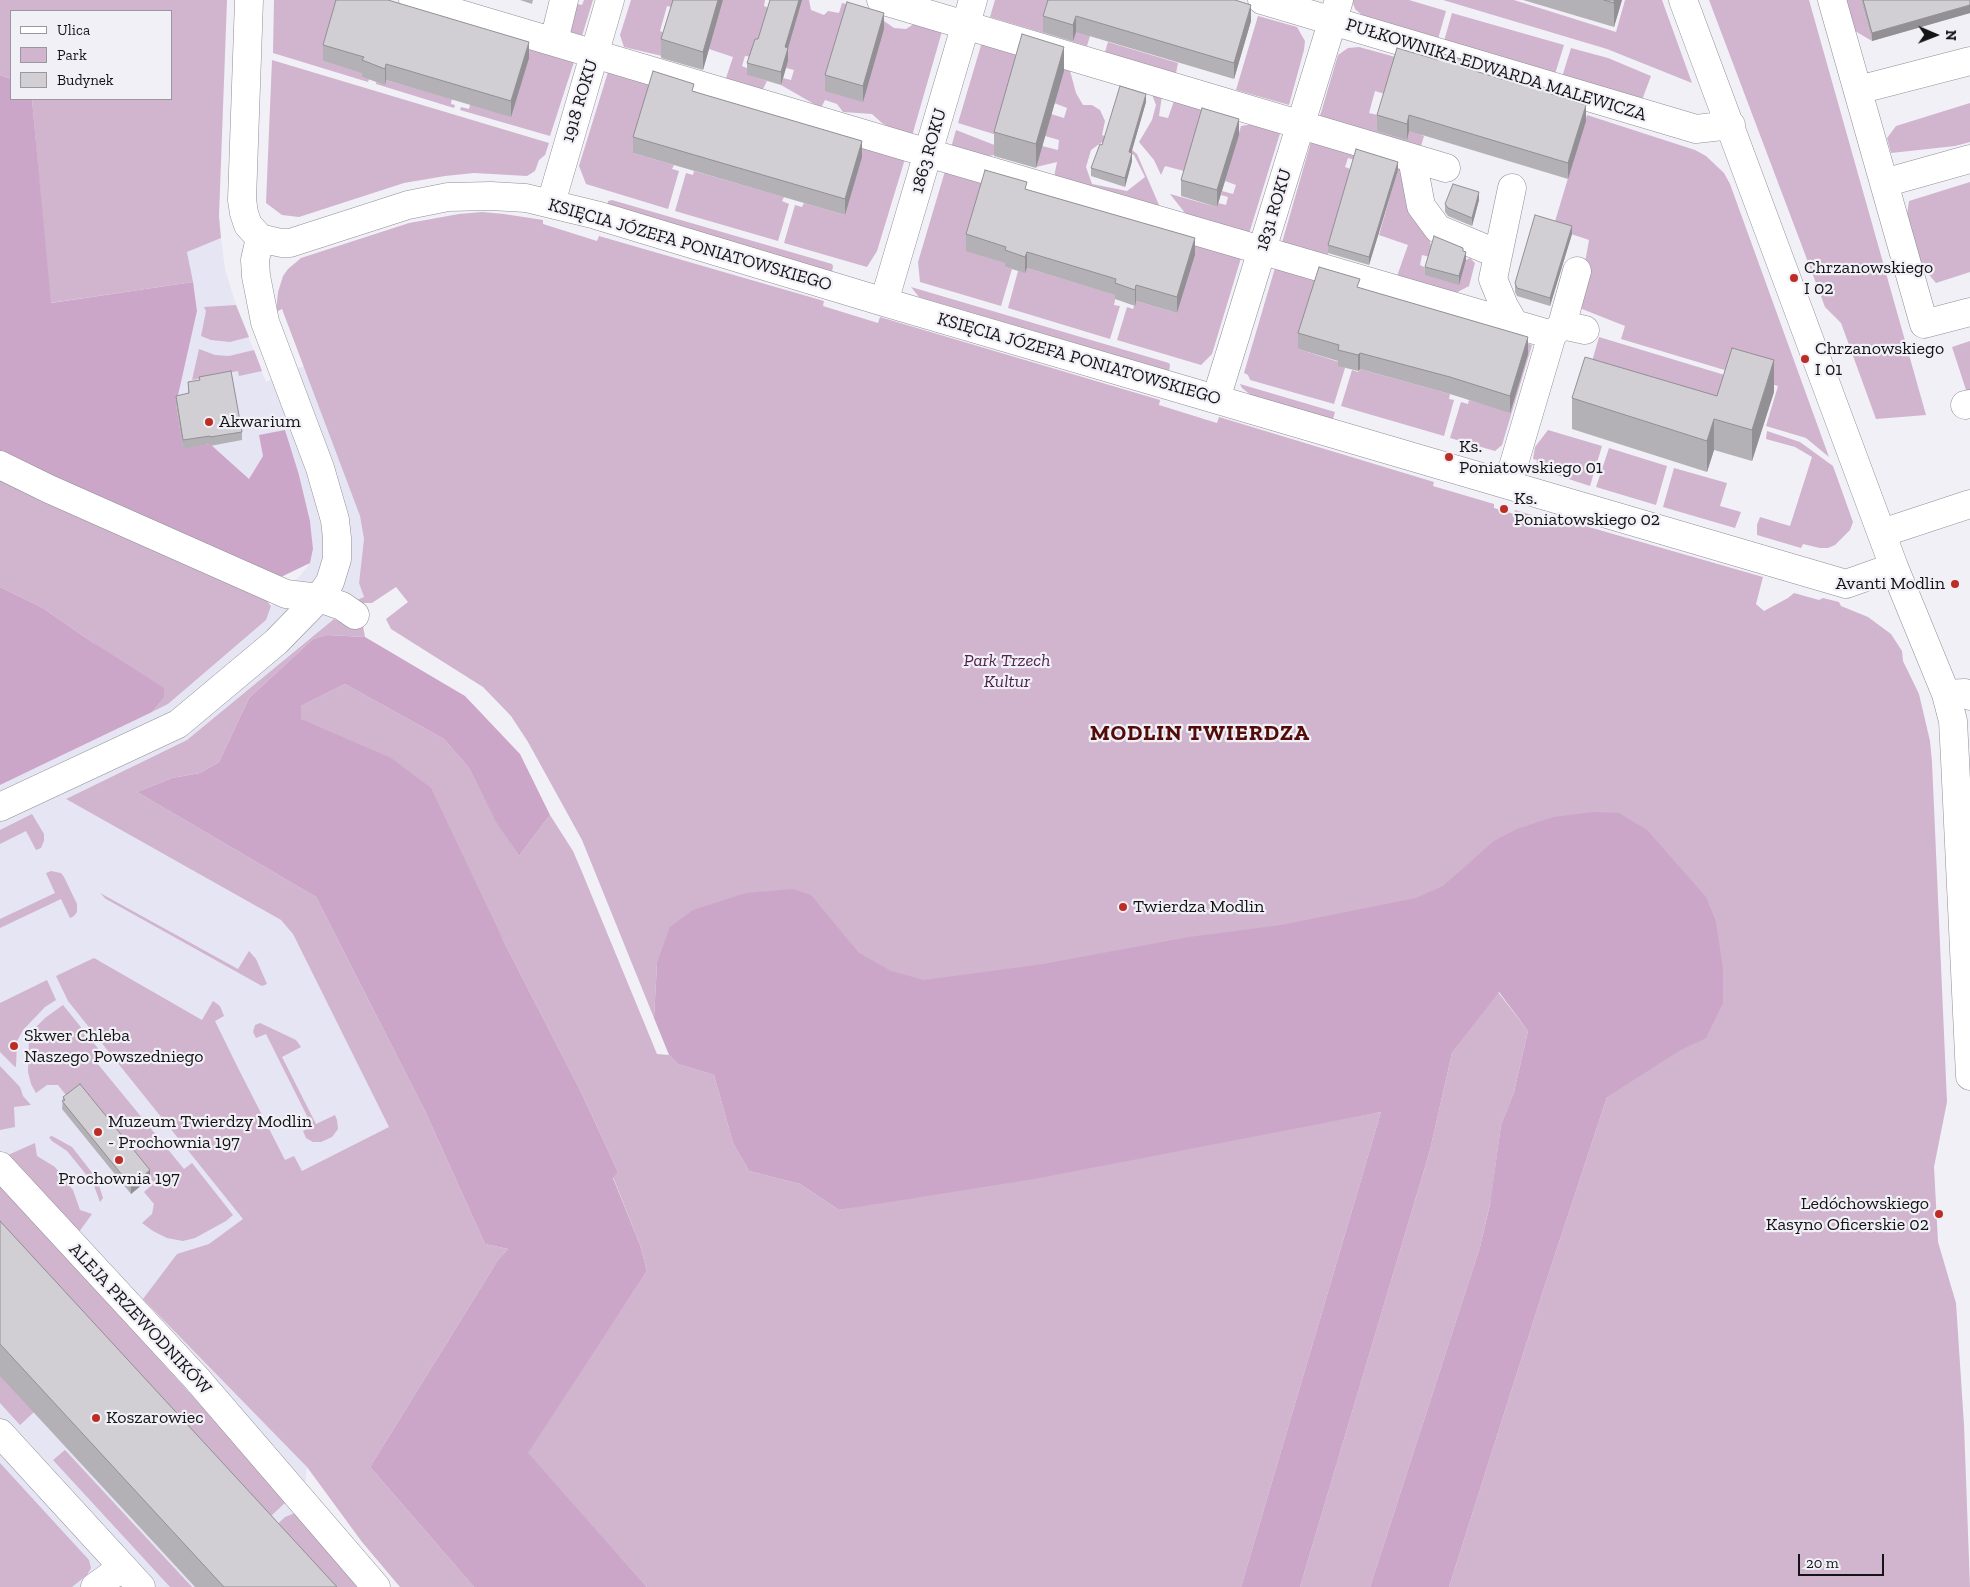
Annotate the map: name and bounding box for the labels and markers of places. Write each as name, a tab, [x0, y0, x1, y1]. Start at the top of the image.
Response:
place label: Chrzanowskiego I 02	[1804, 257, 1933, 300]
marker: Chrzanowskiego I 02	[1788, 272, 1800, 284]
place label: Chrzanowskiego I 01	[1815, 338, 1944, 380]
marker: Chrzanowskiego I 01	[1799, 353, 1811, 365]
place label: Akwarium	[219, 411, 301, 433]
marker: Akwarium	[203, 416, 215, 428]
place label: Ks. Poniatowskiego 01	[1459, 436, 1603, 478]
marker: Ks. Poniatowskiego 01	[1443, 451, 1455, 463]
place label: Ks. Poniatowskiego 02	[1514, 488, 1660, 530]
marker: Ks. Poniatowskiego 02	[1498, 503, 1510, 515]
place label: Avanti Modlin	[1835, 573, 1945, 595]
marker: Avanti Modlin	[1949, 578, 1961, 590]
place label: Twierdza Modlin	[1133, 896, 1264, 918]
marker: Twierdza Modlin	[1117, 901, 1129, 913]
place label: Skwer Chleba Naszego Powszedniego	[24, 1025, 203, 1068]
marker: Skwer Chleba Naszego Powszedniego	[8, 1040, 20, 1052]
place label: Muzeum Twierdzy Modlin - Prochownia 197	[108, 1111, 312, 1154]
marker: Muzeum Twierdzy Modlin - Prochownia 197	[92, 1126, 104, 1138]
marker: Prochownia 197	[113, 1154, 125, 1166]
place label: Prochownia 197	[58, 1168, 180, 1190]
place label: Ledóchowskiego Kasyno Oficerskie 02	[1766, 1193, 1929, 1236]
marker: Ledóchowskiego Kasyno Oficerskie 02	[1933, 1208, 1945, 1220]
place label: Koszarowiec	[106, 1407, 204, 1429]
marker: Koszarowiec	[90, 1412, 102, 1424]

